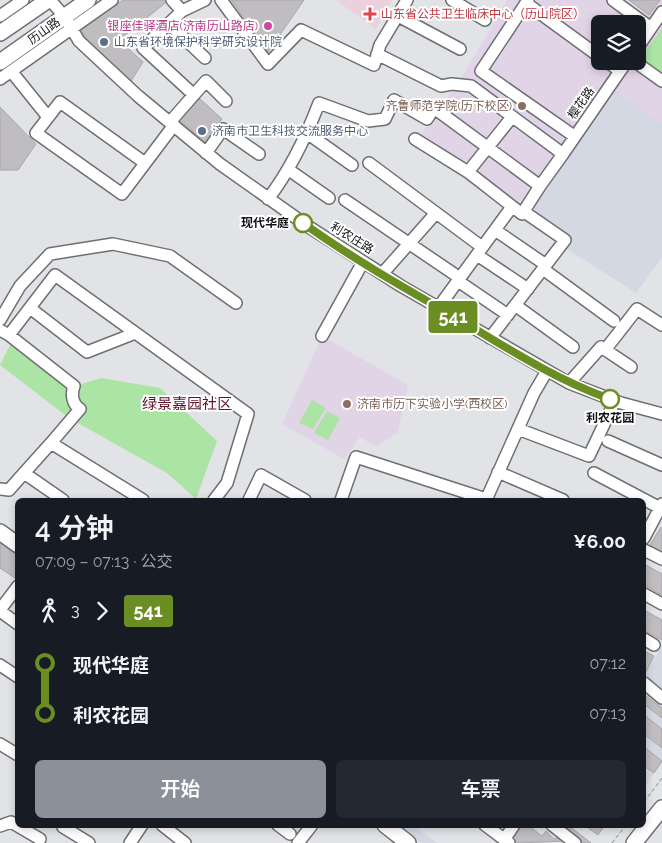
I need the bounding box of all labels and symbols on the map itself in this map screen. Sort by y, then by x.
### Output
marker: 山东省公共卫生临床中心（历山院区） [363,7,377,21]
place label: 山东省公共卫生临床中心（历山院区） [381,7,585,21]
street label: 历山路 [25,15,63,47]
place label: 银座佳驿酒店(济南历山路店) [108,19,258,33]
marker: 银座佳驿酒店(济南历山路店) [262,20,274,32]
place label: 山东省环境保护科学研究设计院 [114,35,282,49]
marker: 山东省环境保护科学研究设计院 [98,36,110,48]
street label: 樱花路 [565,84,597,122]
place label: 齐鲁师范学院(历下校区) [386,99,512,113]
marker: 齐鲁师范学院(历下校区) [516,100,528,112]
place label: 济南市卫生科技交流服务中心 [212,124,368,138]
marker: 济南市卫生科技交流服务中心 [196,125,208,137]
marker: 现代华庭 [293,213,313,233]
place label: 现代华庭 [241,216,289,230]
street label: 利农庄路 [328,219,376,257]
line badge: 541 [424,301,482,333]
marker: 利农花园 [600,389,620,409]
district label: 绿景嘉园社区 [142,395,232,413]
place label: 济南市历下实验小学(西校区) [357,397,507,411]
marker: 济南市历下实验小学(西校区) [341,398,353,410]
place label: 利农花园 [586,411,634,425]

